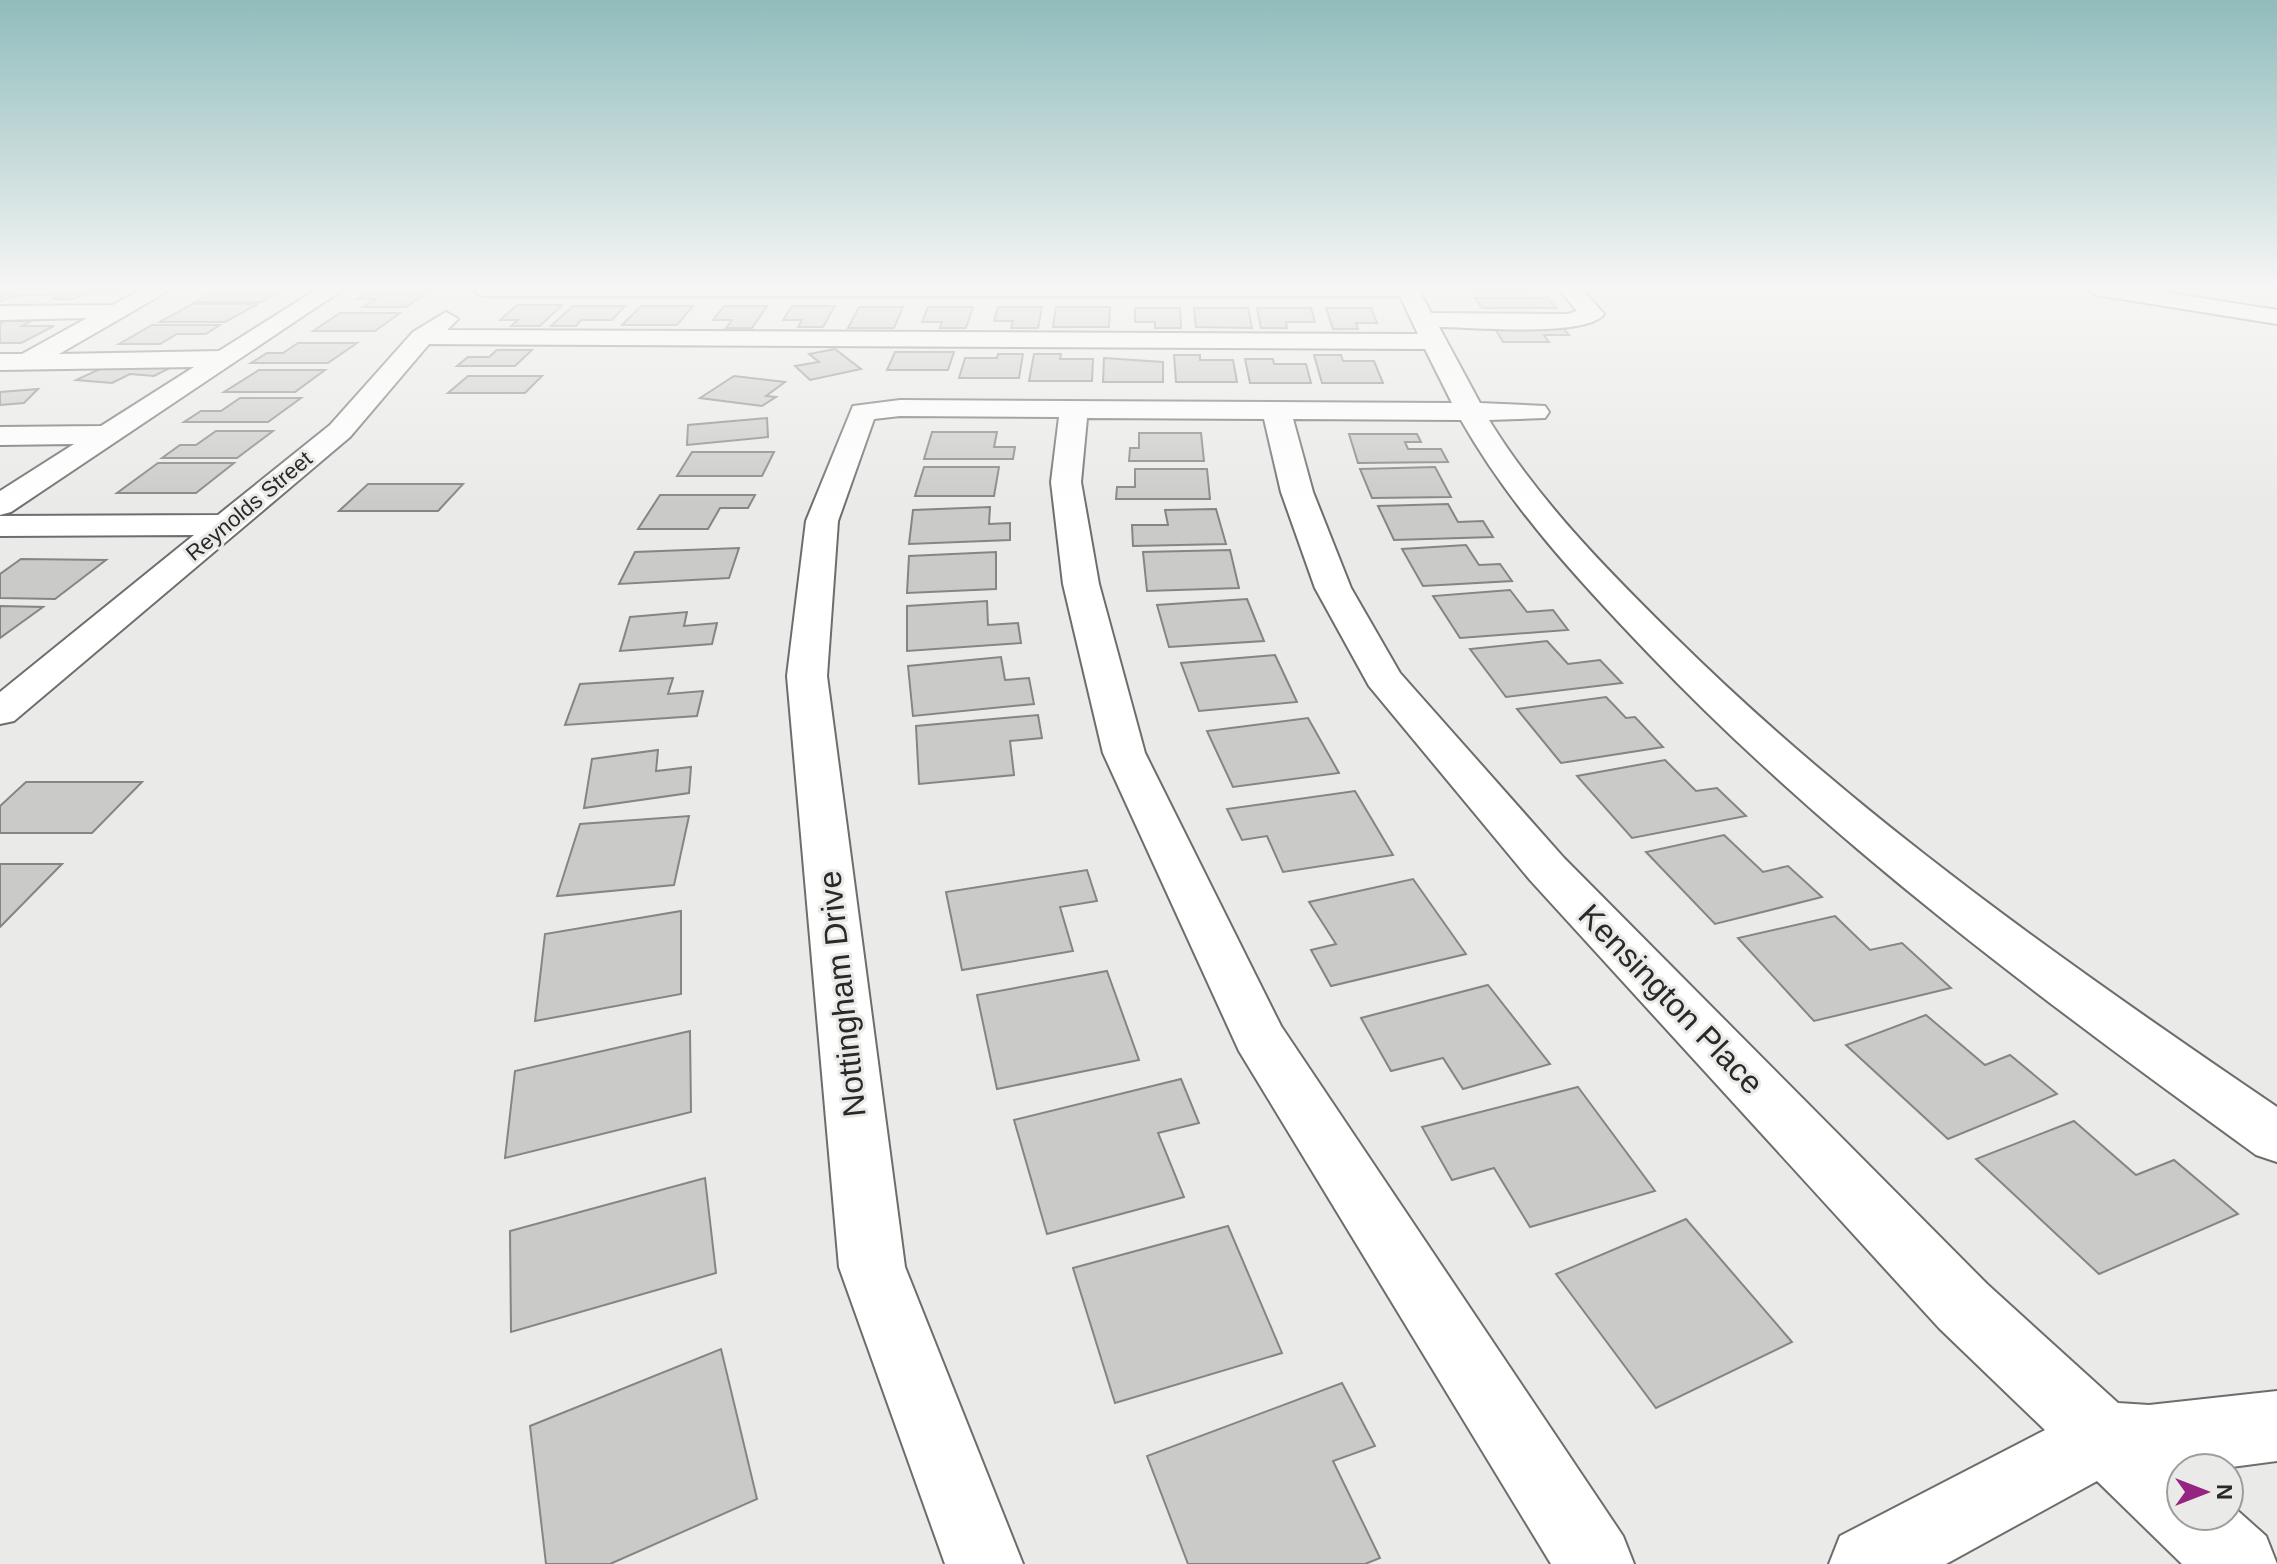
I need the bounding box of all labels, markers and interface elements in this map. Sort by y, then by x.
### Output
street label: Reynolds Street [181,446,317,566]
street label: Nottingham Drive [811,869,873,1119]
street label: Kensington Place [1572,897,1770,1101]
north arrow [2165,1452,2245,1532]
text: N [2212,1484,2237,1500]

